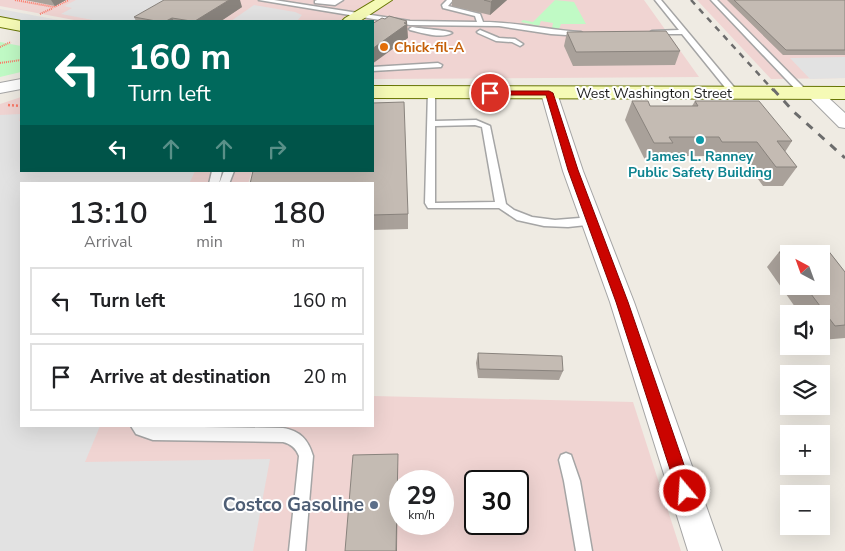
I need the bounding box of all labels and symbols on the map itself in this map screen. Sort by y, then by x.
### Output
place label: Chick-fil-A [394,38,465,57]
marker: Chick-fil-A [378,41,390,53]
pin [469,72,511,114]
street label: West Washington Street [576,84,732,103]
marker: James L. Ranney Public Safety Building [694,134,706,146]
place label: James L. Ranney Public Safety Building [628,147,772,182]
north arrow [780,245,830,295]
position arrow [658,464,710,516]
speed limit sign: 30 [464,470,529,535]
place label: Costco Gasoline [223,492,364,518]
marker: Costco Gasoline [368,499,380,511]

